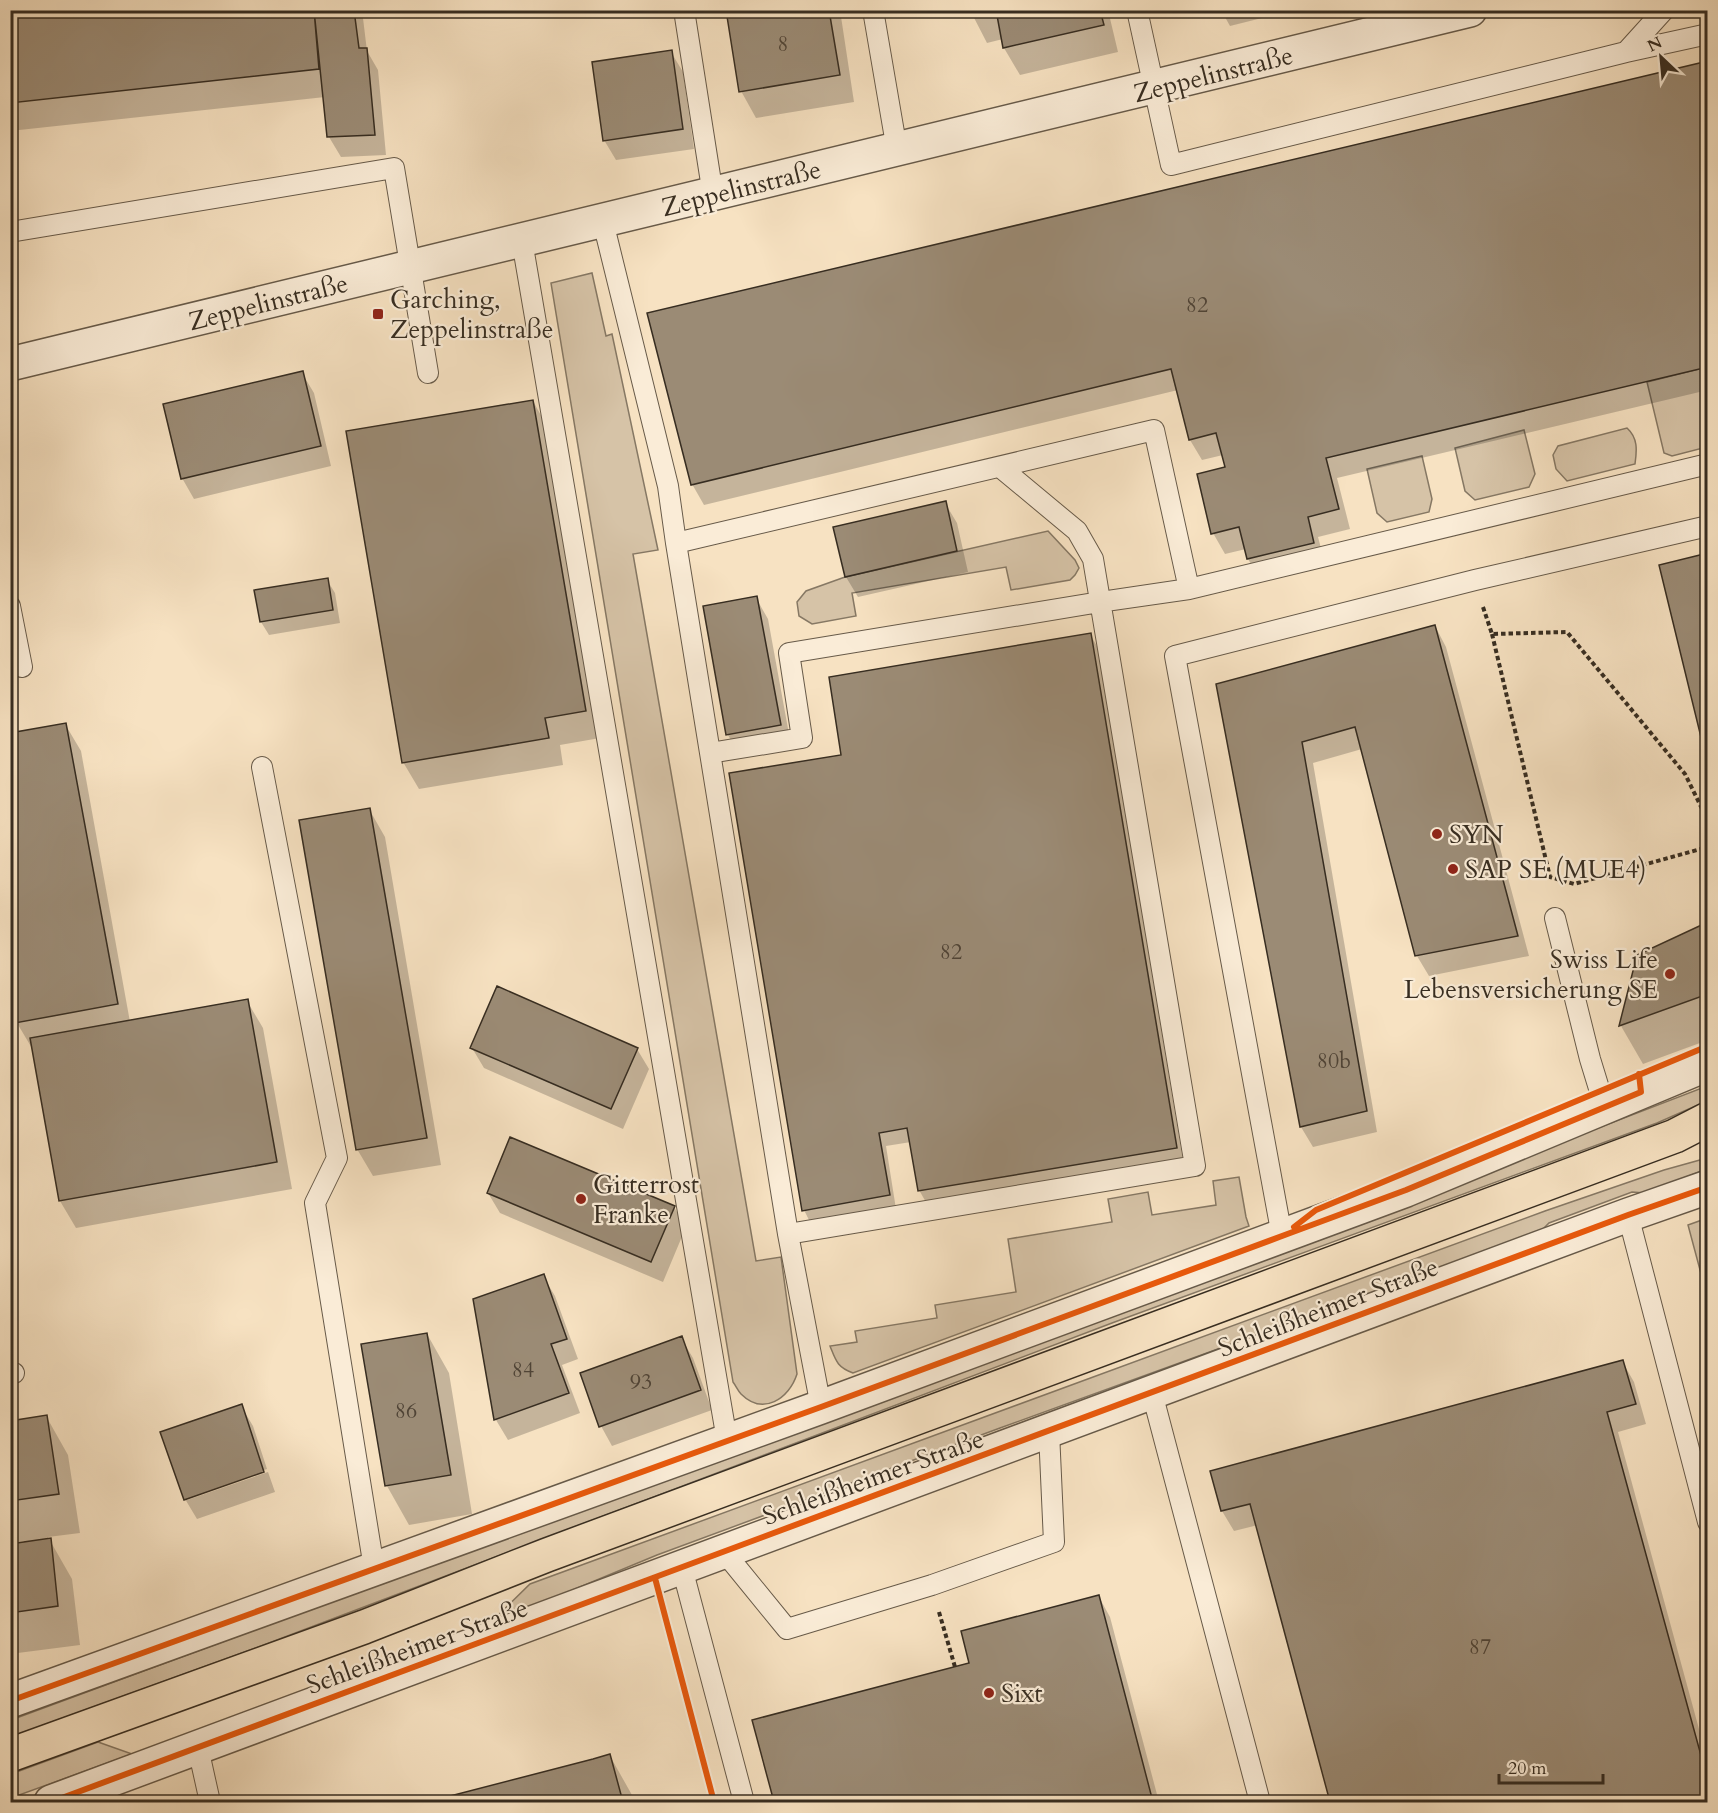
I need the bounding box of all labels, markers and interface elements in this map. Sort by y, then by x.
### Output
north arrow [1631,27,1691,87]
house number: 8 [777,29,789,59]
text: N [1644,31,1666,57]
street label: Zeppelinstraße [1130,38,1297,111]
street label: Zeppelinstraße [658,152,825,225]
street label: Zeppelinstraße [185,266,352,339]
place label: Garching, Zeppelinstraße [390,282,553,347]
house number: 82 [1186,290,1208,320]
marker: Garching, Zeppelinstraße [371,307,385,321]
place label: SYN [1449,817,1504,852]
marker: SYN [1430,827,1444,841]
place label: SAP SE (MUE4) [1465,852,1647,887]
marker: SAP SE (MUE4) [1446,862,1460,876]
house number: 82 [940,937,962,967]
place label: Swiss Life Lebensversicherung SE [1404,942,1658,1007]
marker: Swiss Life Lebensversicherung SE [1663,967,1677,981]
house number: 80b [1317,1046,1351,1076]
place label: Gitterrost Franke [593,1167,699,1232]
marker: Gitterrost Franke [574,1192,588,1206]
street label: Schleißheimer Straße [1213,1249,1443,1366]
house number: 84 [512,1355,534,1385]
house number: 93 [630,1367,652,1397]
house number: 86 [395,1396,417,1426]
street label: Schleißheimer Straße [758,1421,989,1534]
street label: Schleißheimer Straße [302,1590,533,1703]
house number: 87 [1469,1632,1491,1662]
place label: Sixt [1001,1676,1042,1711]
marker: Sixt [982,1686,996,1700]
scale bar [1499,1747,1602,1785]
text: 20 m [1508,1756,1547,1781]

